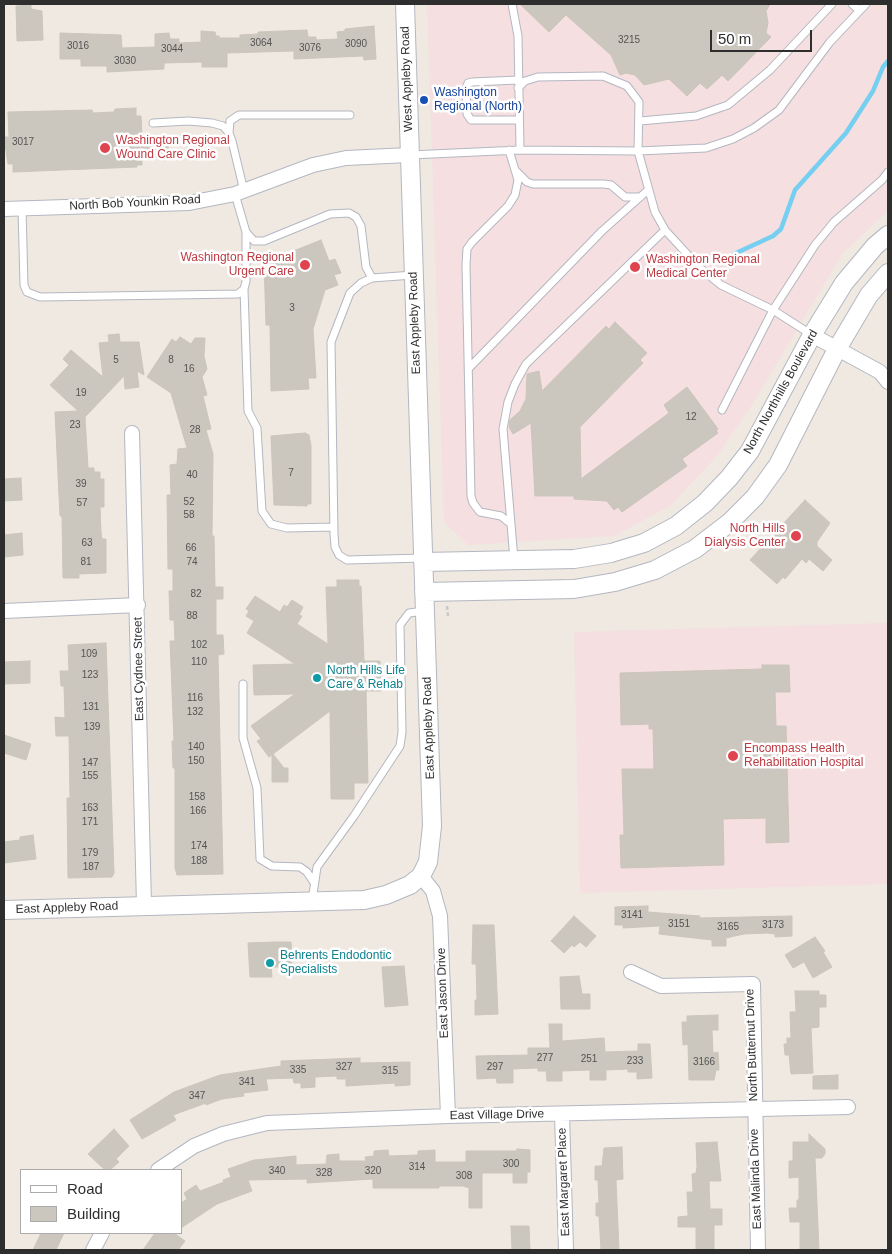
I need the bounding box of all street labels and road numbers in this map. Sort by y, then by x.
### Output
street label: West Appleby Road [398,26,416,132]
street label: North Bob Younkin Road [69,192,201,214]
street label: East Appleby Road [406,271,424,375]
street label: North Northhills Boulevard [741,327,821,457]
street label: East Cydnee Street [131,617,147,721]
street label: East Appleby Road [420,676,438,780]
street label: East Appleby Road [15,899,119,917]
street label: East Jason Drive [434,947,452,1039]
street label: North Butternut Drive [743,988,761,1102]
street label: East Village Drive [450,1107,544,1123]
street label: East Margaret Place [555,1127,573,1237]
street label: East Malinda Drive [747,1128,765,1230]

